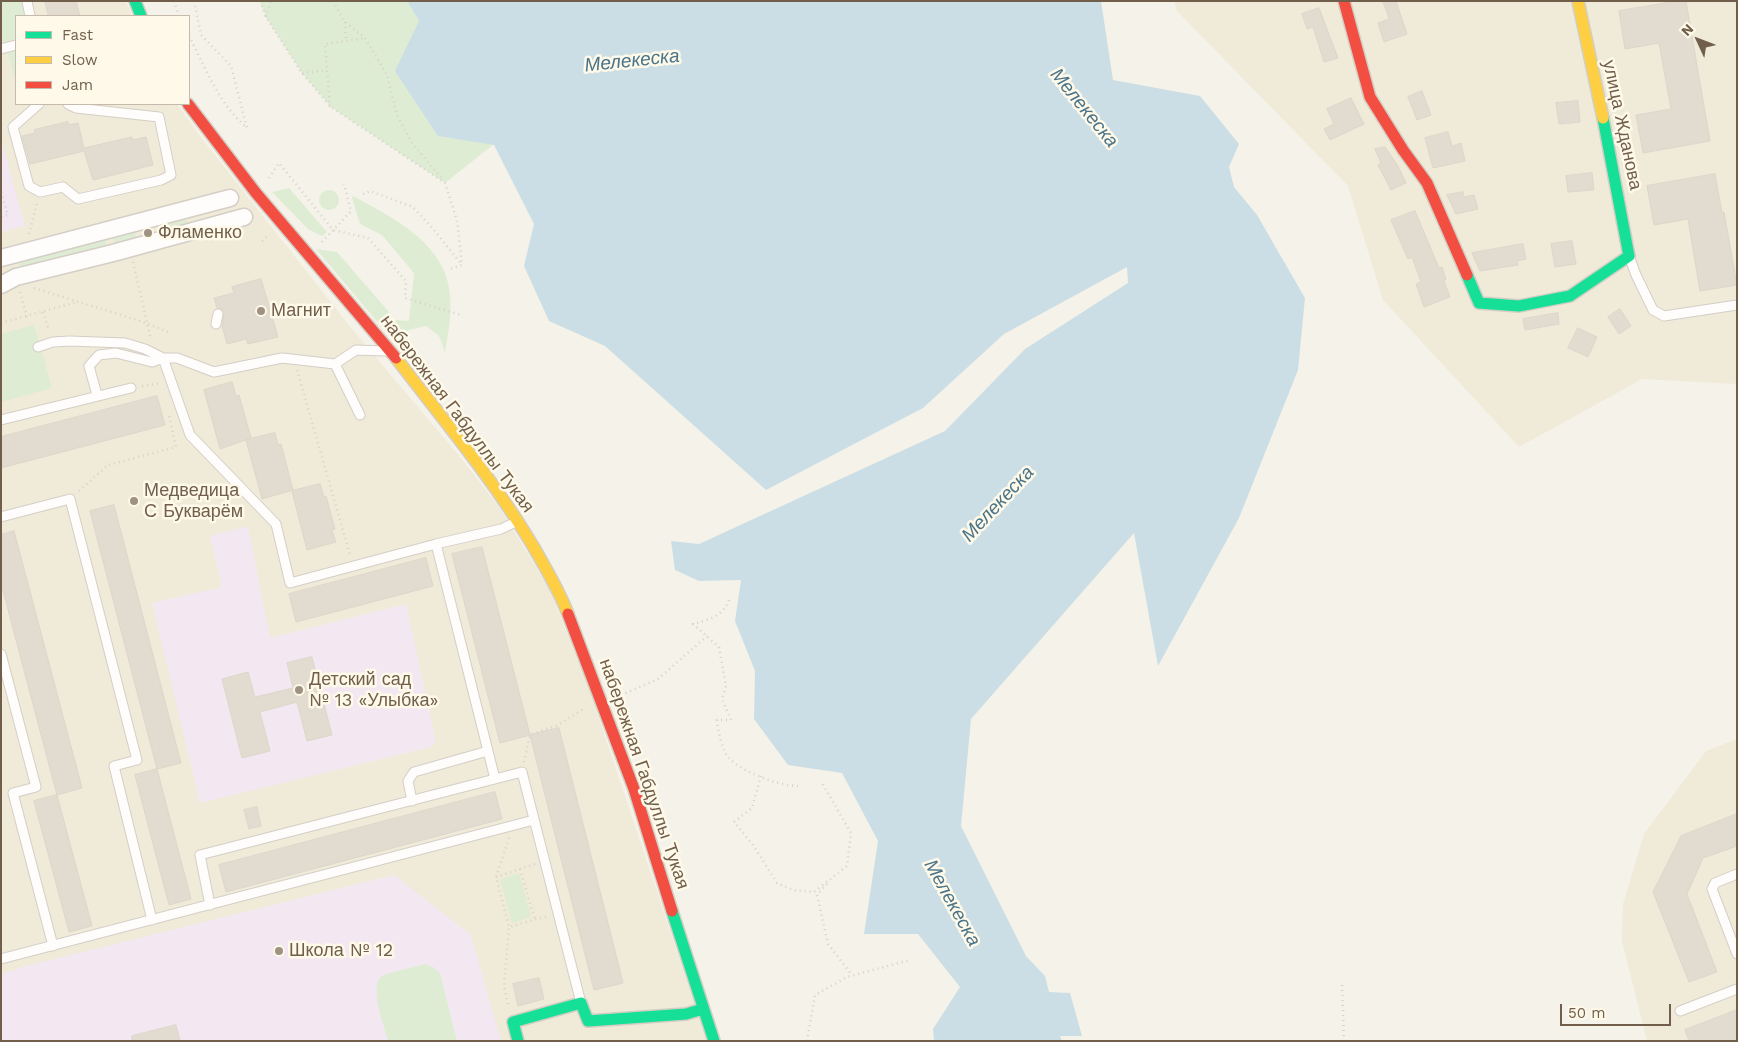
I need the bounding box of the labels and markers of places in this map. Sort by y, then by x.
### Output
place label: Фламенко [158,222,242,244]
marker: Фламенко [142,227,154,239]
place label: Магнит [271,300,331,322]
marker: Магнит [255,305,267,317]
place label: Медведица С Букварём [144,480,243,522]
marker: Медведица С Букварём [128,495,140,507]
place label: Детский сад № 13 «Улыбка» [309,669,438,712]
marker: Детский сад № 13 «Улыбка» [293,684,305,696]
place label: Школа № 12 [289,940,393,962]
marker: Школа № 12 [273,945,285,957]

